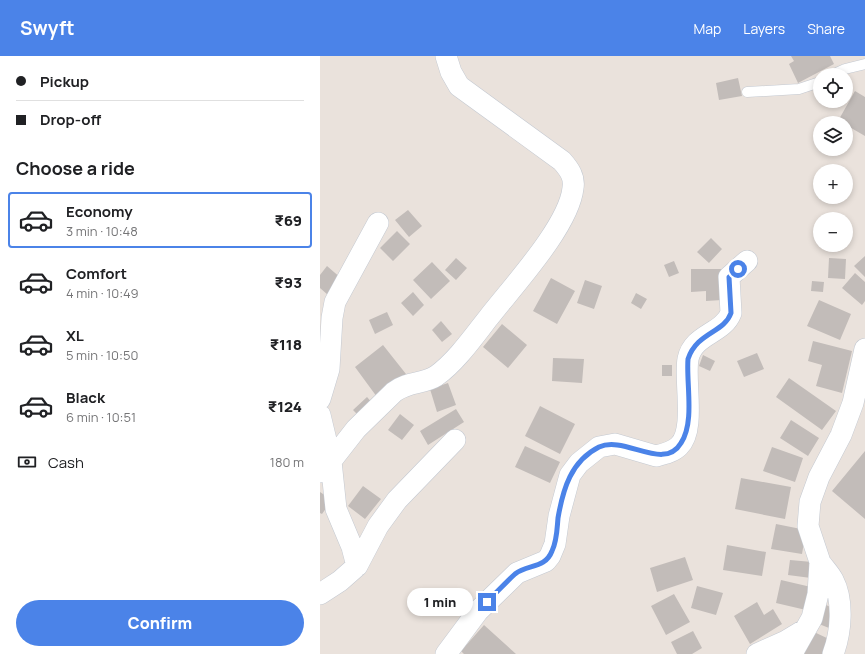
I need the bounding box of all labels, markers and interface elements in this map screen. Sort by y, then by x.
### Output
text: Swyft [20,15,74,41]
text: Map [693,19,721,38]
text: Layers [743,19,785,38]
text: Share [807,19,845,38]
map controls [813,68,853,252]
button: locate [813,68,853,108]
text: Pickup [40,71,89,92]
text: Drop-off [40,109,101,130]
button: layers [813,116,853,156]
text: Choose a ride [16,156,135,180]
button: + [813,164,853,204]
text: Economy [66,201,133,222]
icon: car [18,202,54,238]
text: ₹69 [274,210,302,231]
button: − [813,212,853,252]
text: 3 min · 10:48 [66,222,138,240]
route start [729,260,747,278]
text: Comfort [66,263,127,284]
icon: car [18,264,54,300]
text: ₹93 [274,272,302,293]
text: 4 min · 10:49 [66,284,139,302]
text: XL [66,325,84,346]
icon: car [18,326,54,362]
text: ₹118 [270,334,302,355]
text: 5 min · 10:50 [66,346,138,364]
text: Black [66,387,105,408]
icon: car [18,388,54,424]
text: ₹124 [268,396,302,417]
text: 6 min · 10:51 [66,408,136,426]
icon: cash [16,451,38,473]
text: Cash [48,452,84,473]
text: 180 m [270,453,304,471]
callout: 1 min [407,588,473,616]
text: 1 min [424,593,456,611]
route end [478,593,496,611]
button: Confirm [16,600,304,646]

